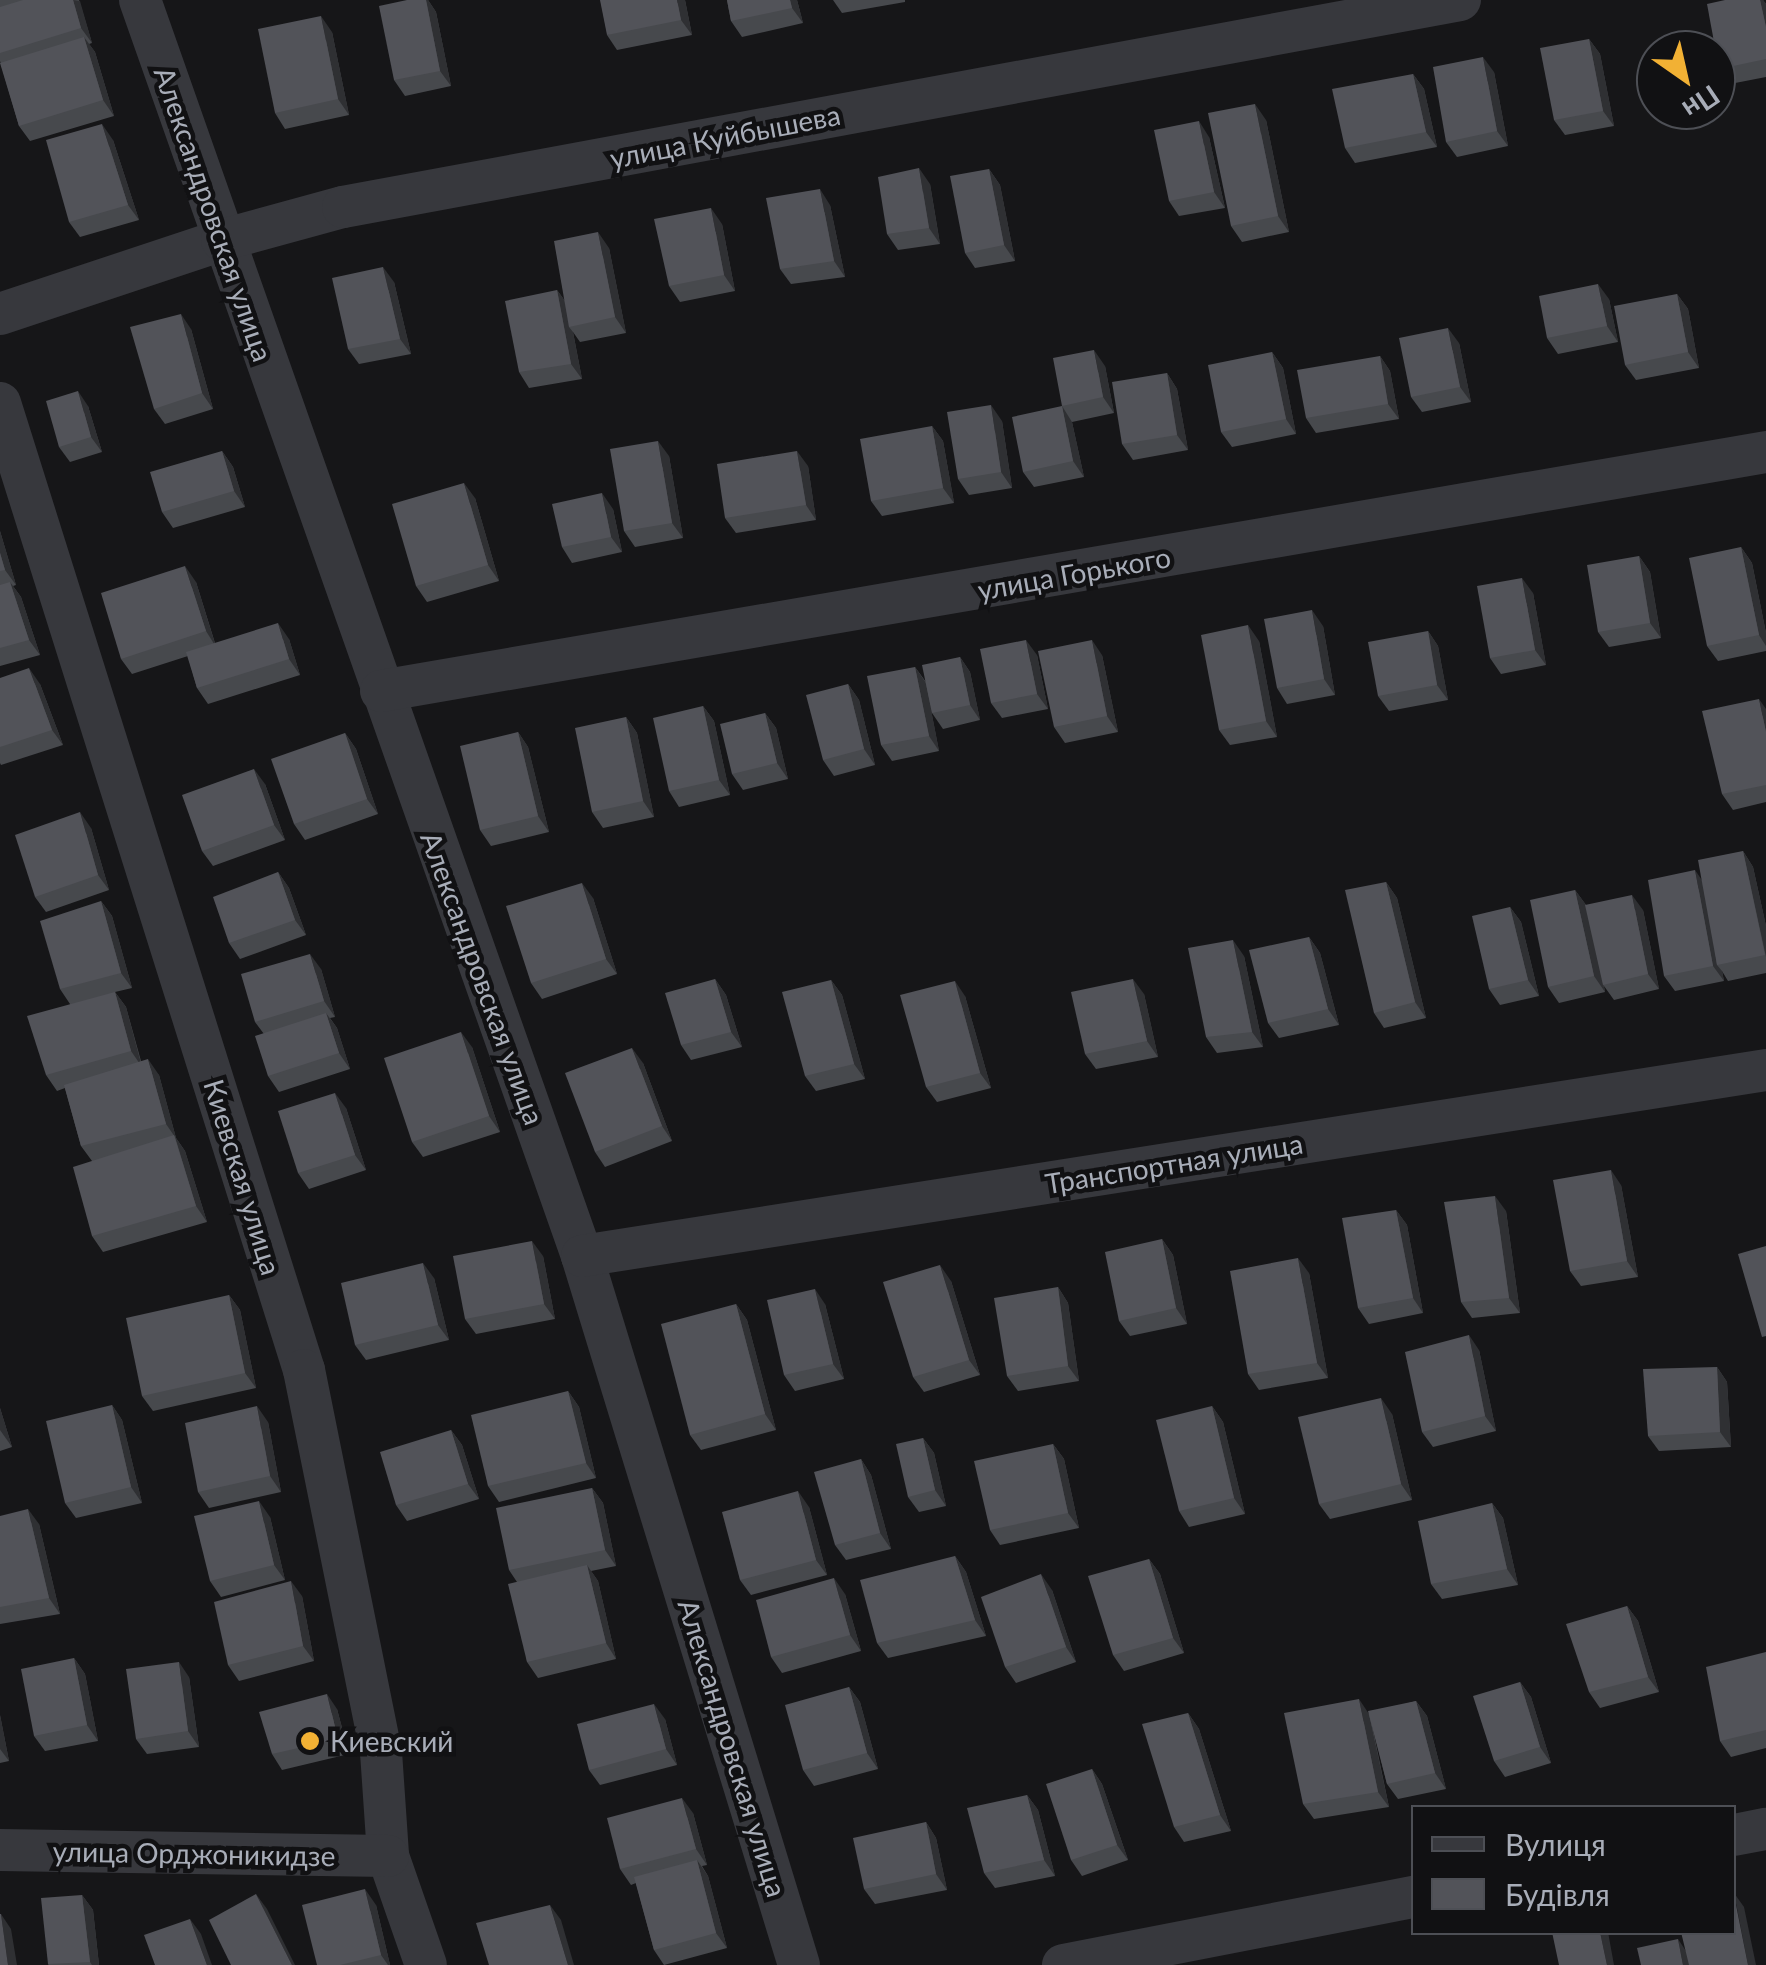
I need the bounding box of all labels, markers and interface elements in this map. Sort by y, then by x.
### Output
north arrow [1636,30,1736,130]
street label: Александровская улица [148,62,280,366]
text: Пн [1677,79,1726,128]
street label: улица Куйбышева [607,97,843,175]
street label: улица Горького [975,539,1173,607]
street label: Александровская улица [414,827,552,1129]
street label: Киевская улица [197,1075,289,1279]
street label: Транспортная улица [1043,1126,1305,1200]
street label: Александровская улица [672,1595,794,1901]
place label: Киевский [330,1724,453,1758]
marker: Киевский [299,1730,321,1752]
legend [1411,1805,1736,1935]
text: Вулиця [1505,1826,1606,1862]
street label: улица Орджоникидзе [52,1834,336,1872]
text: Будівля [1505,1876,1610,1912]

